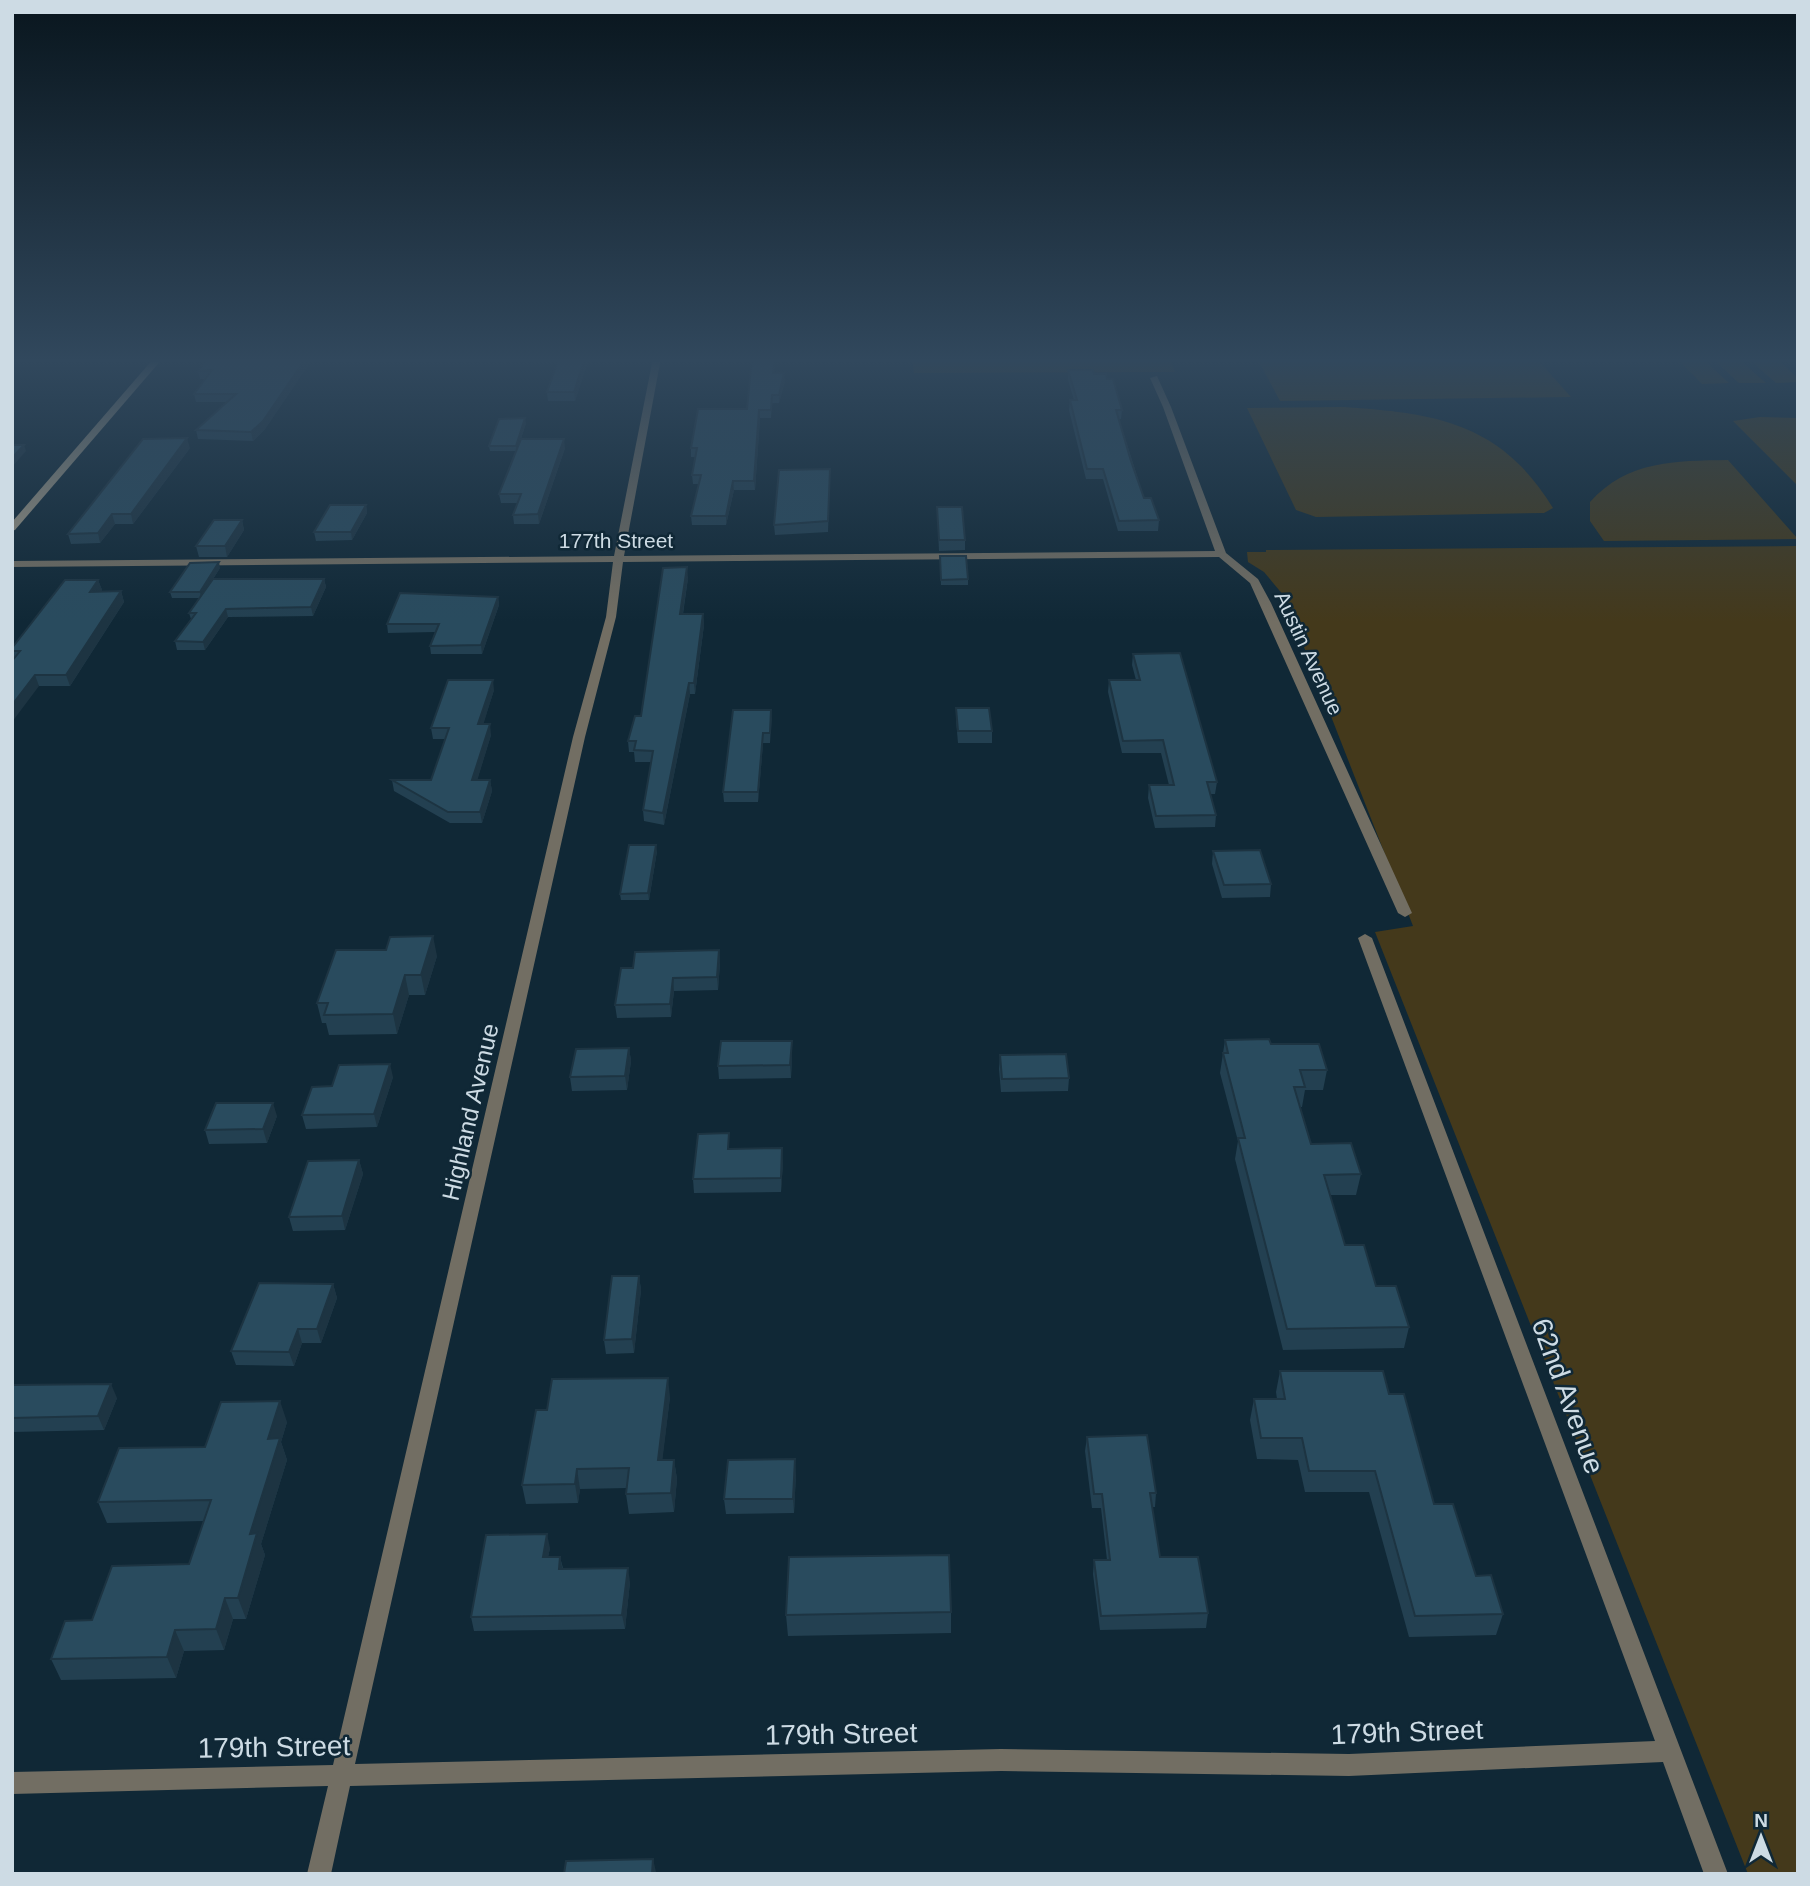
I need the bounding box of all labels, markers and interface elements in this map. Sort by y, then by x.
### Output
street label: 177th Street [559,529,673,552]
street label: Austin Avenue [1270,587,1348,719]
street label: Highland Avenue [436,1021,504,1203]
street label: 62nd Avenue [1526,1314,1610,1478]
street label: 179th Street [1330,1714,1484,1750]
street label: 179th Street [764,1717,918,1751]
street label: 179th Street [197,1730,351,1764]
north arrow [1726,1802,1796,1872]
text: N [1754,1810,1768,1831]

